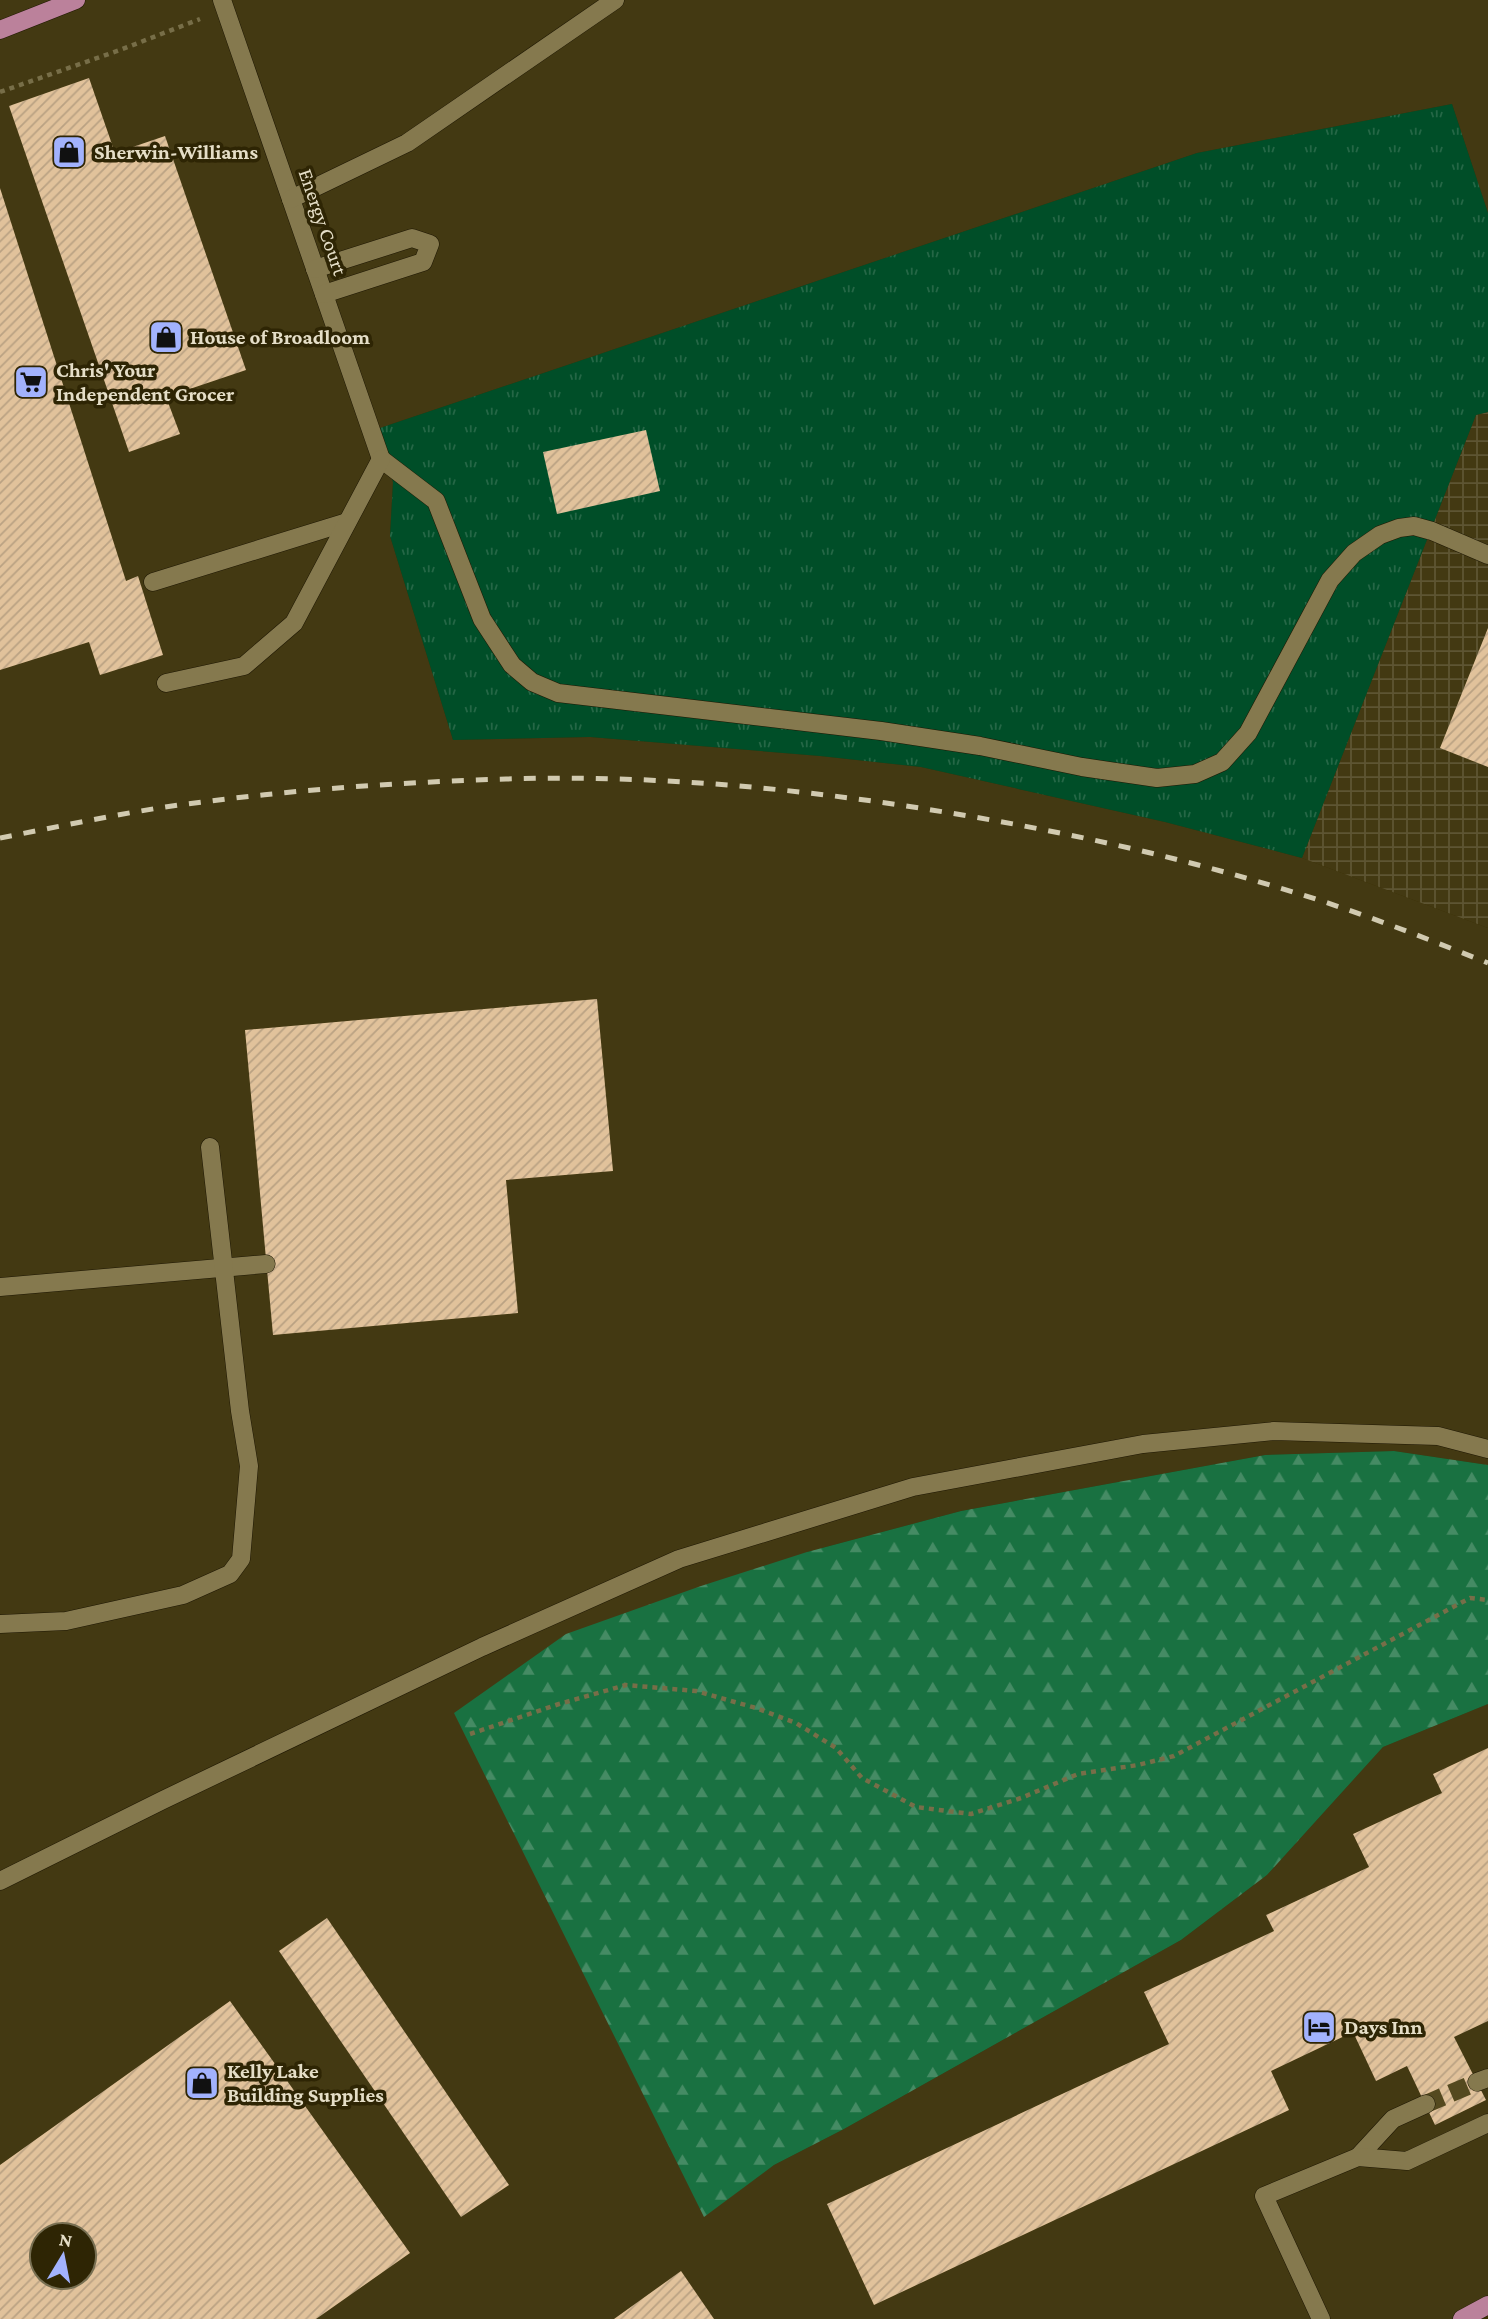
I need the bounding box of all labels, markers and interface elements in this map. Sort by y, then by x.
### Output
shop icon: Sherwin-Williams [50,133,88,171]
place label: Sherwin-Williams [94,140,258,164]
street label: Energy Court [294,166,353,279]
shop icon: House of Broadloom [147,318,185,356]
place label: House of Broadloom [190,325,370,349]
place label: Chris' Your Independent Grocer [56,358,235,406]
supermarket icon: Chris' Your Independent Grocer [12,363,50,401]
hotel icon: Days Inn [1300,2008,1338,2046]
place label: Days Inn [1344,2015,1422,2039]
place label: Kelly Lake Building Supplies [227,2059,384,2107]
shop icon: Kelly Lake Building Supplies [183,2064,221,2102]
north arrow [28,2221,98,2291]
text: N [58,2228,74,2251]

